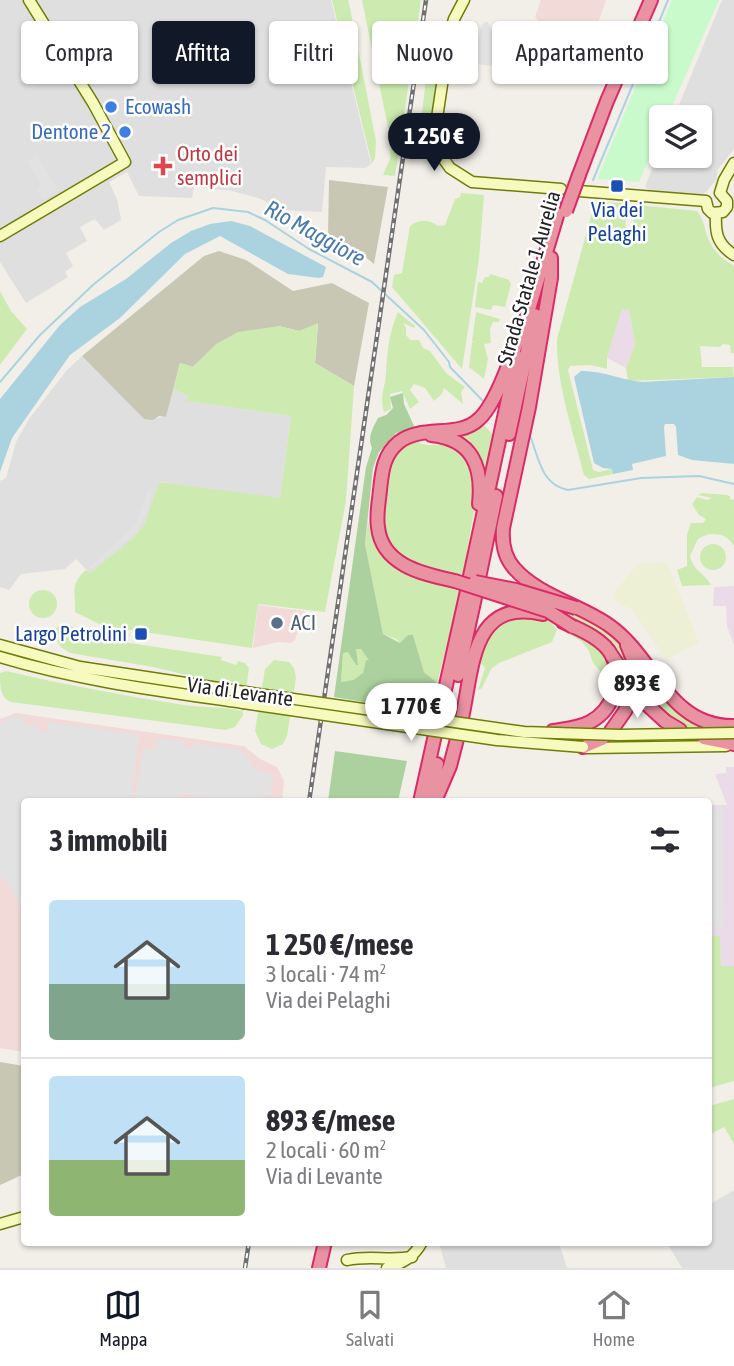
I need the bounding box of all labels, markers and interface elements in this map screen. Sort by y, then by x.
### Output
chip: Compra [21,21,138,84]
chip: Affitta [152,21,255,84]
chip: Filtri [269,21,358,84]
chip: Nuovo [372,21,478,84]
chip: Appartamento [492,21,668,84]
place label: Ecowash [125,94,191,118]
marker: Ecowash [103,99,119,115]
map controls [649,105,712,168]
button: layers [649,105,712,168]
pin: 1 250 € [369,114,499,173]
place label: Dentone 2 [31,119,111,143]
text: 1 250 € [404,123,464,149]
marker: Dentone 2 [117,124,133,140]
place label: Orto dei semplici [177,141,242,189]
marker: Orto dei semplici [155,158,171,174]
marker: Via dei Pelaghi [609,178,625,194]
street label: Strada Statale 1 Aurelia [492,188,564,368]
water label: Rio Maggiore [260,195,370,271]
place label: Via dei Pelaghi [588,197,647,245]
place label: ACI [291,610,316,634]
marker: ACI [269,615,285,631]
place label: Largo Petrolini [15,621,127,645]
marker: Largo Petrolini [133,626,149,642]
pin: 893 € [588,660,686,720]
text: 893 € [614,670,660,696]
street label: Via di Levante [186,672,295,710]
pin: 1 770 € [346,684,476,743]
text: 1 770 € [381,693,441,719]
icon: filters [646,821,684,859]
text: 3 immobili [49,823,167,857]
text: 1 250 €/mese [266,927,414,961]
icon: home [105,928,189,1012]
text: 3 locali · 74 m² [266,961,386,987]
text: Via dei Pelaghi [266,987,391,1013]
text: 893 €/mese [266,1103,395,1137]
icon: home [105,1104,189,1188]
text: 2 locali · 60 m² [266,1137,386,1163]
text: Via di Levante [266,1163,383,1189]
tab: Mappa [99,1286,148,1350]
tab: Salvati [346,1286,394,1350]
tab: Home [593,1286,635,1350]

